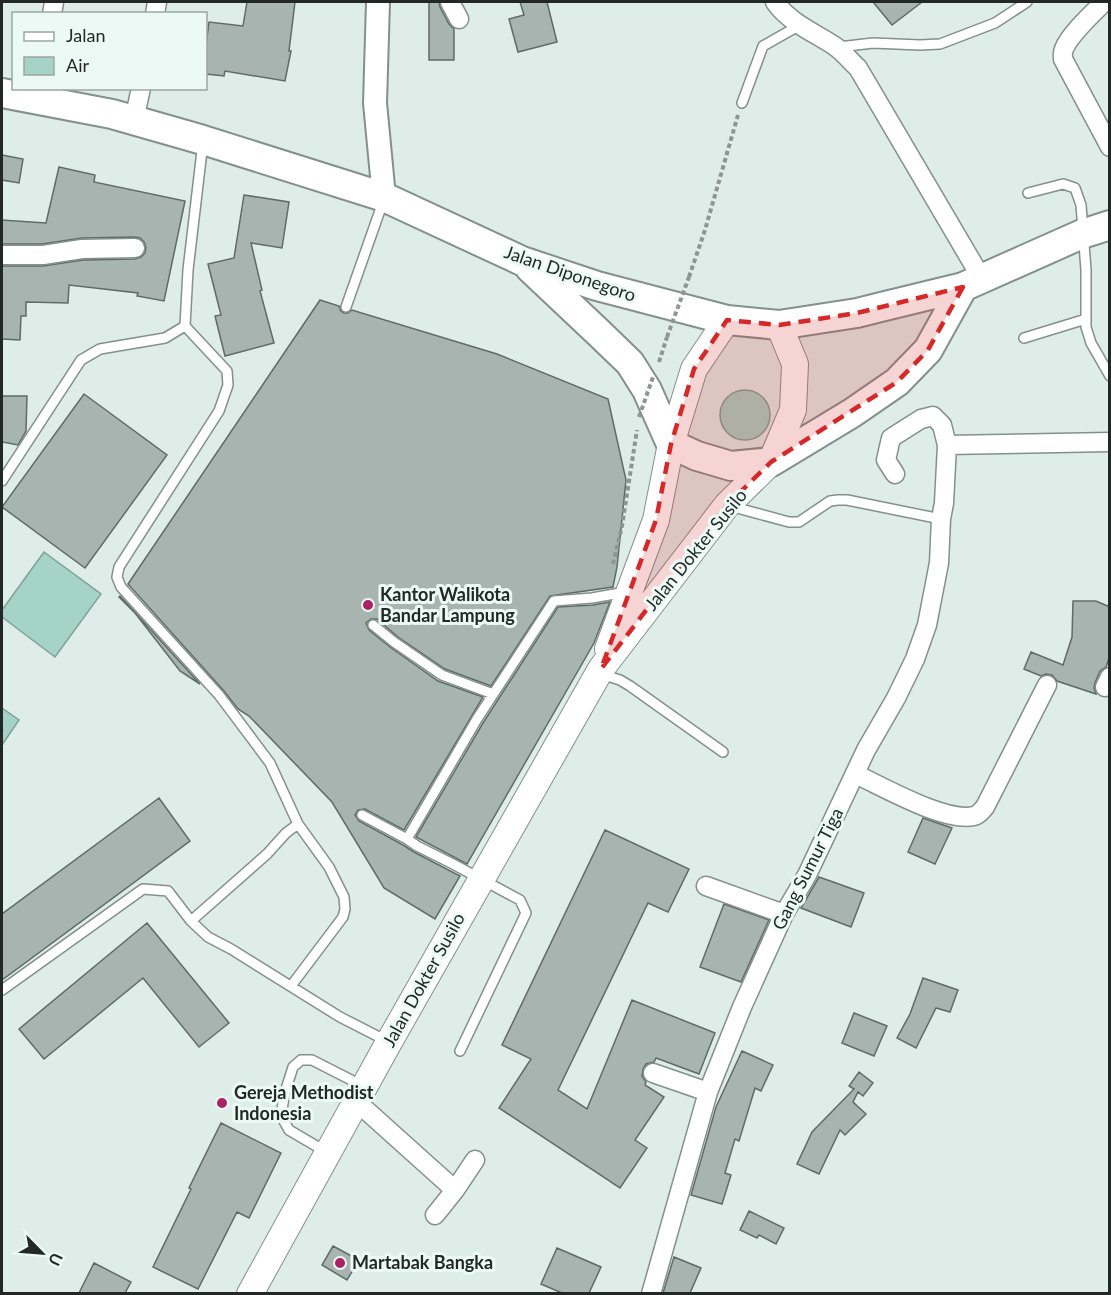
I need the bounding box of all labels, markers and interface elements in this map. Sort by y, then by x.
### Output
legend [12,12,207,90]
text: Jalan [66,24,105,46]
text: Air [66,54,89,76]
street label: Jalan Diponegoro [502,240,639,306]
street label: Jalan Dokter Susilo [640,484,751,615]
place label: Kantor Walikota Bandar Lampung [380,583,515,626]
marker: Kantor Walikota Bandar Lampung [361,598,375,612]
street label: Gang Sumur Tiga [767,804,847,933]
street label: Jalan Dokter Susilo [377,909,469,1050]
place label: Gereja Methodist Indonesia [234,1081,374,1124]
marker: Gereja Methodist Indonesia [215,1096,229,1110]
north arrow [12,1223,72,1283]
text: U [45,1250,67,1269]
place label: Martabak Bangka [352,1251,493,1273]
marker: Martabak Bangka [333,1256,347,1270]

